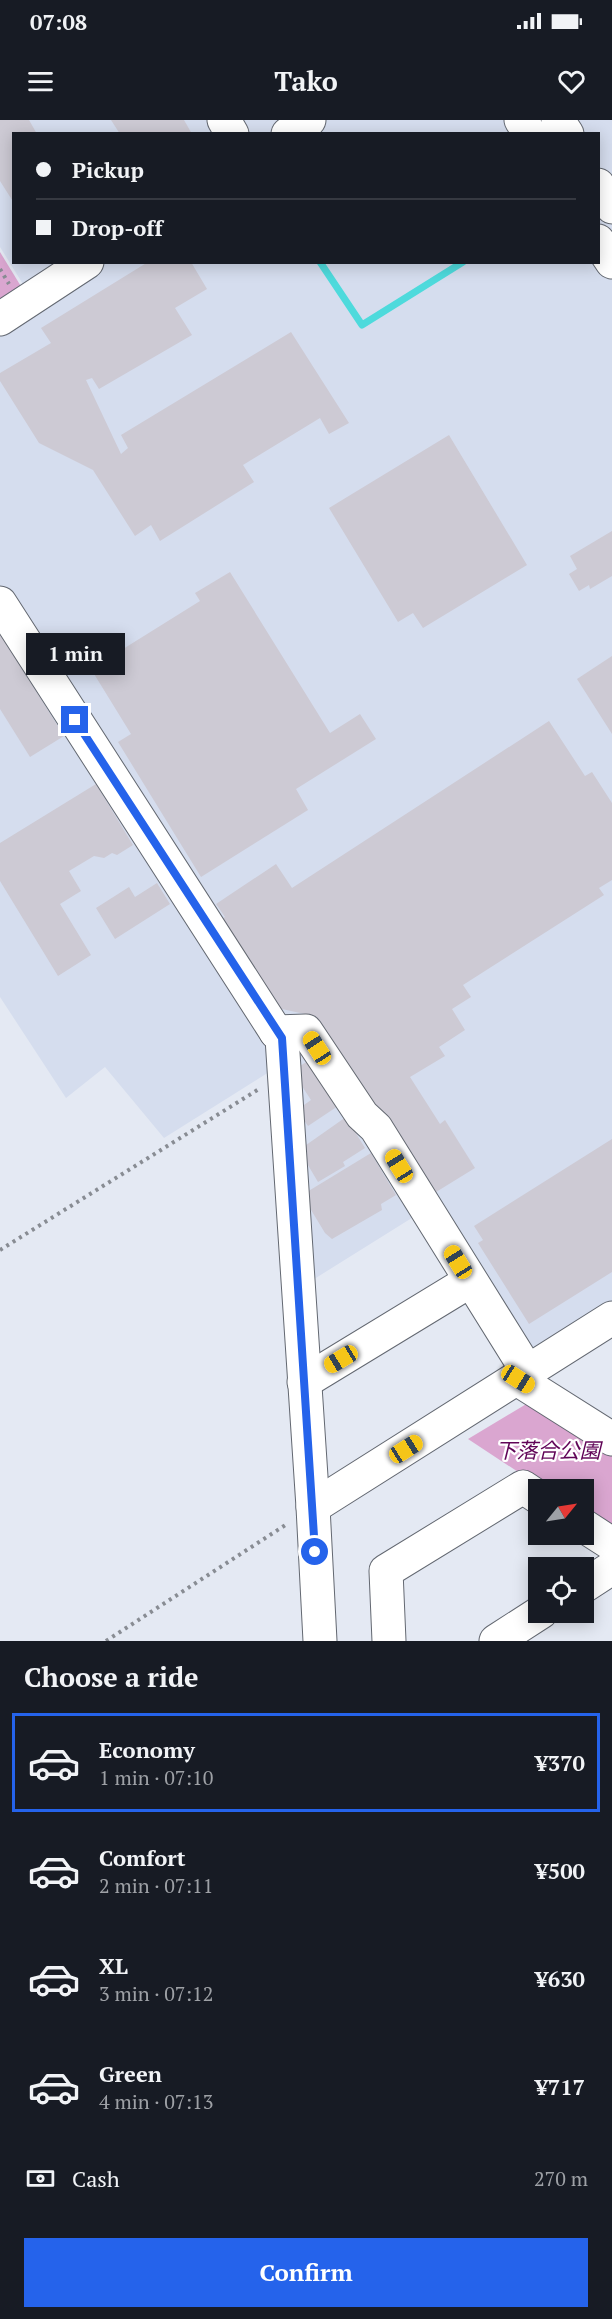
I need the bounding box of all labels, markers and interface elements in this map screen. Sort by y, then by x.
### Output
text: 07:08 [30,7,87,36]
text: Tako [274,63,338,99]
icon: menu [24,65,57,98]
icon: heart [555,65,588,98]
text: Pickup [72,155,144,184]
text: Drop-off [72,213,163,242]
callout: 1 min [26,633,124,675]
text: 1 min [48,640,103,667]
route end [61,706,88,733]
car [300,1028,334,1068]
car [382,1146,416,1186]
car [441,1242,475,1282]
car [321,1342,361,1376]
car [498,1362,538,1396]
car [386,1432,426,1466]
park label: 下落合公園 [496,1436,603,1464]
north arrow [528,1479,594,1545]
map controls [528,1479,594,1623]
route start [301,1538,328,1565]
button: locate [528,1557,594,1623]
text: Choose a ride [24,1659,199,1695]
text: Economy [99,1735,195,1764]
icon: car [27,1736,81,1790]
text: ¥370 [535,1748,585,1777]
text: 1 min · 07:10 [99,1764,213,1791]
text: Comfort [99,1843,185,1872]
icon: car [27,1844,81,1898]
text: ¥500 [535,1856,585,1885]
text: 2 min · 07:11 [99,1872,213,1899]
text: XL [99,1951,128,1980]
icon: car [27,1952,81,2006]
text: ¥630 [535,1964,585,1993]
text: 3 min · 07:12 [99,1980,213,2007]
text: Green [99,2059,162,2088]
icon: car [27,2060,81,2114]
text: ¥717 [535,2072,585,2101]
text: 4 min · 07:13 [99,2088,213,2115]
icon: cash [24,2162,57,2195]
text: Cash [72,2164,120,2193]
text: 270 m [534,2165,588,2192]
button: Confirm [24,2238,588,2307]

